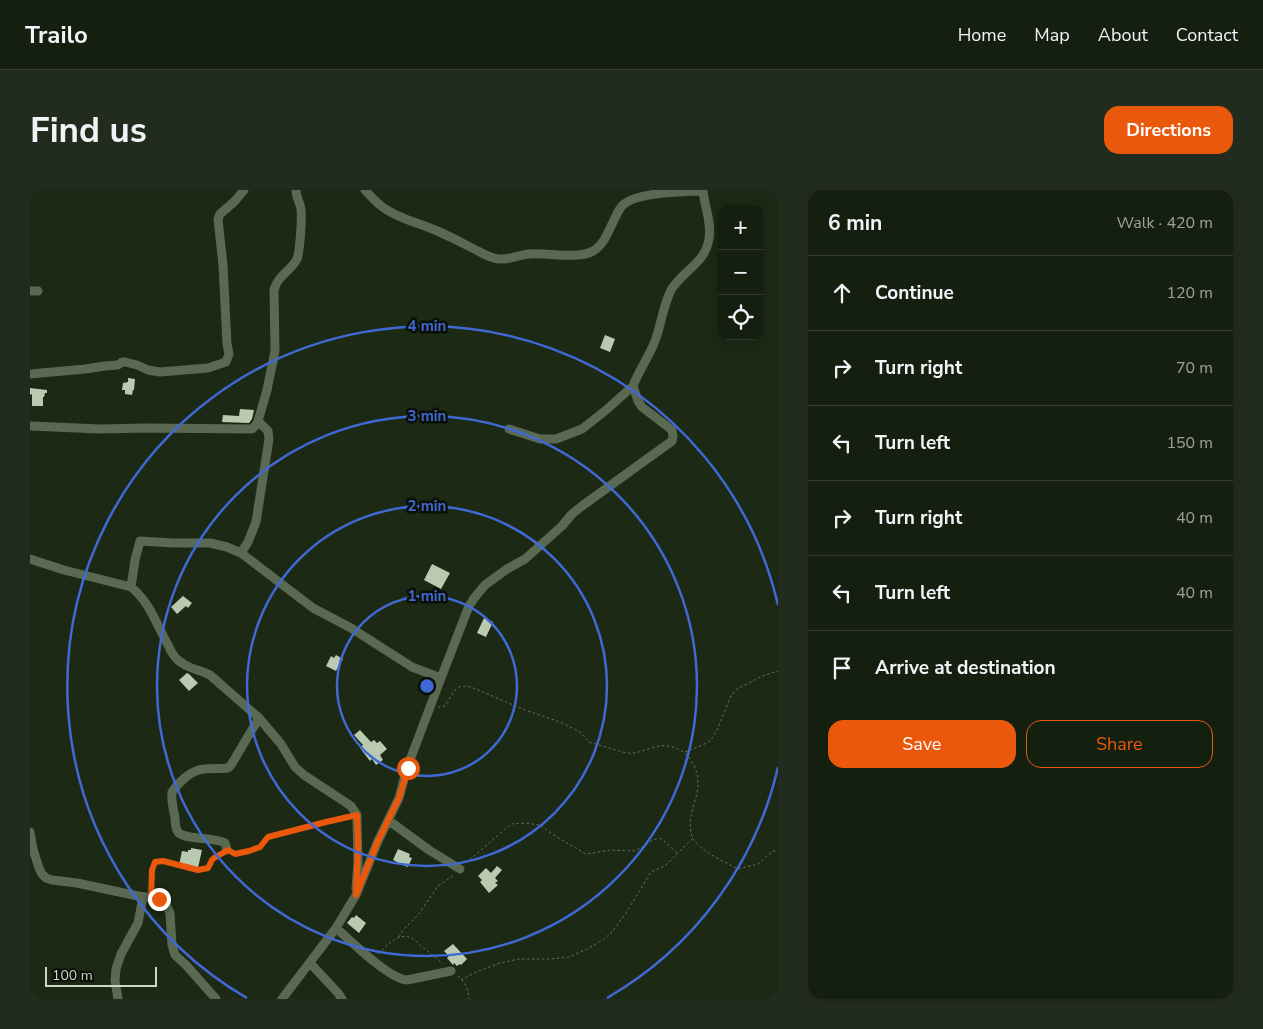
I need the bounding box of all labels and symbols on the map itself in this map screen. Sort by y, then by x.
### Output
text: 4 min [408,316,446,336]
text: 3 min [408,406,446,426]
text: 2 min [408,496,446,516]
text: 1 min [408,586,446,606]
centre of rings [418,677,436,695]
route start [397,757,420,780]
route end [148,888,171,911]
scale bar [45,964,158,987]

